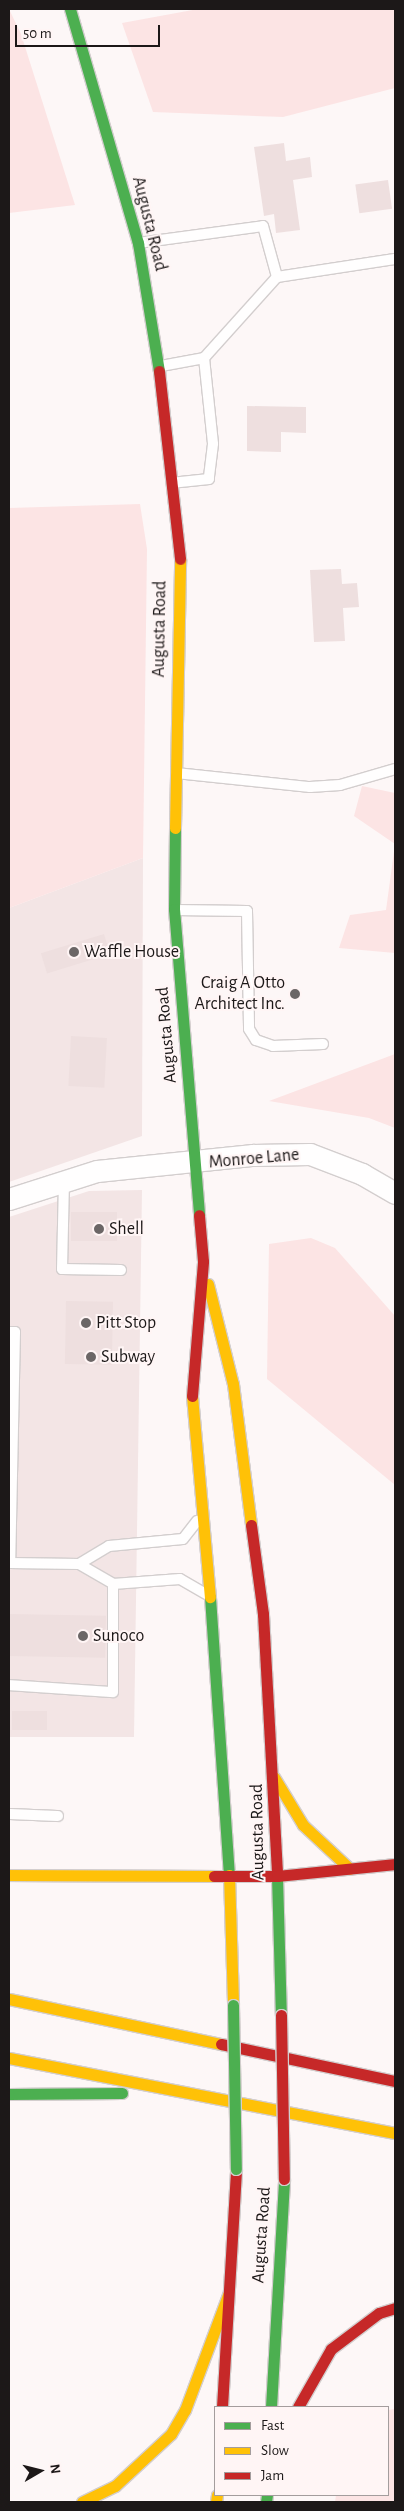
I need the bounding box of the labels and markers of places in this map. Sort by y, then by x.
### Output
place label: Waffle House [84,941,179,963]
marker: Waffle House [68,946,80,958]
place label: Craig A Otto Architect Inc. [194,973,285,1016]
marker: Craig A Otto Architect Inc. [289,988,301,1000]
place label: Shell [109,1218,144,1240]
marker: Shell [93,1223,105,1235]
place label: Pitt Stop [96,1312,156,1334]
marker: Pitt Stop [80,1317,92,1329]
place label: Subway [101,1346,155,1368]
marker: Subway [85,1351,97,1363]
place label: Sunoco [93,1625,144,1647]
marker: Sunoco [77,1630,89,1642]

